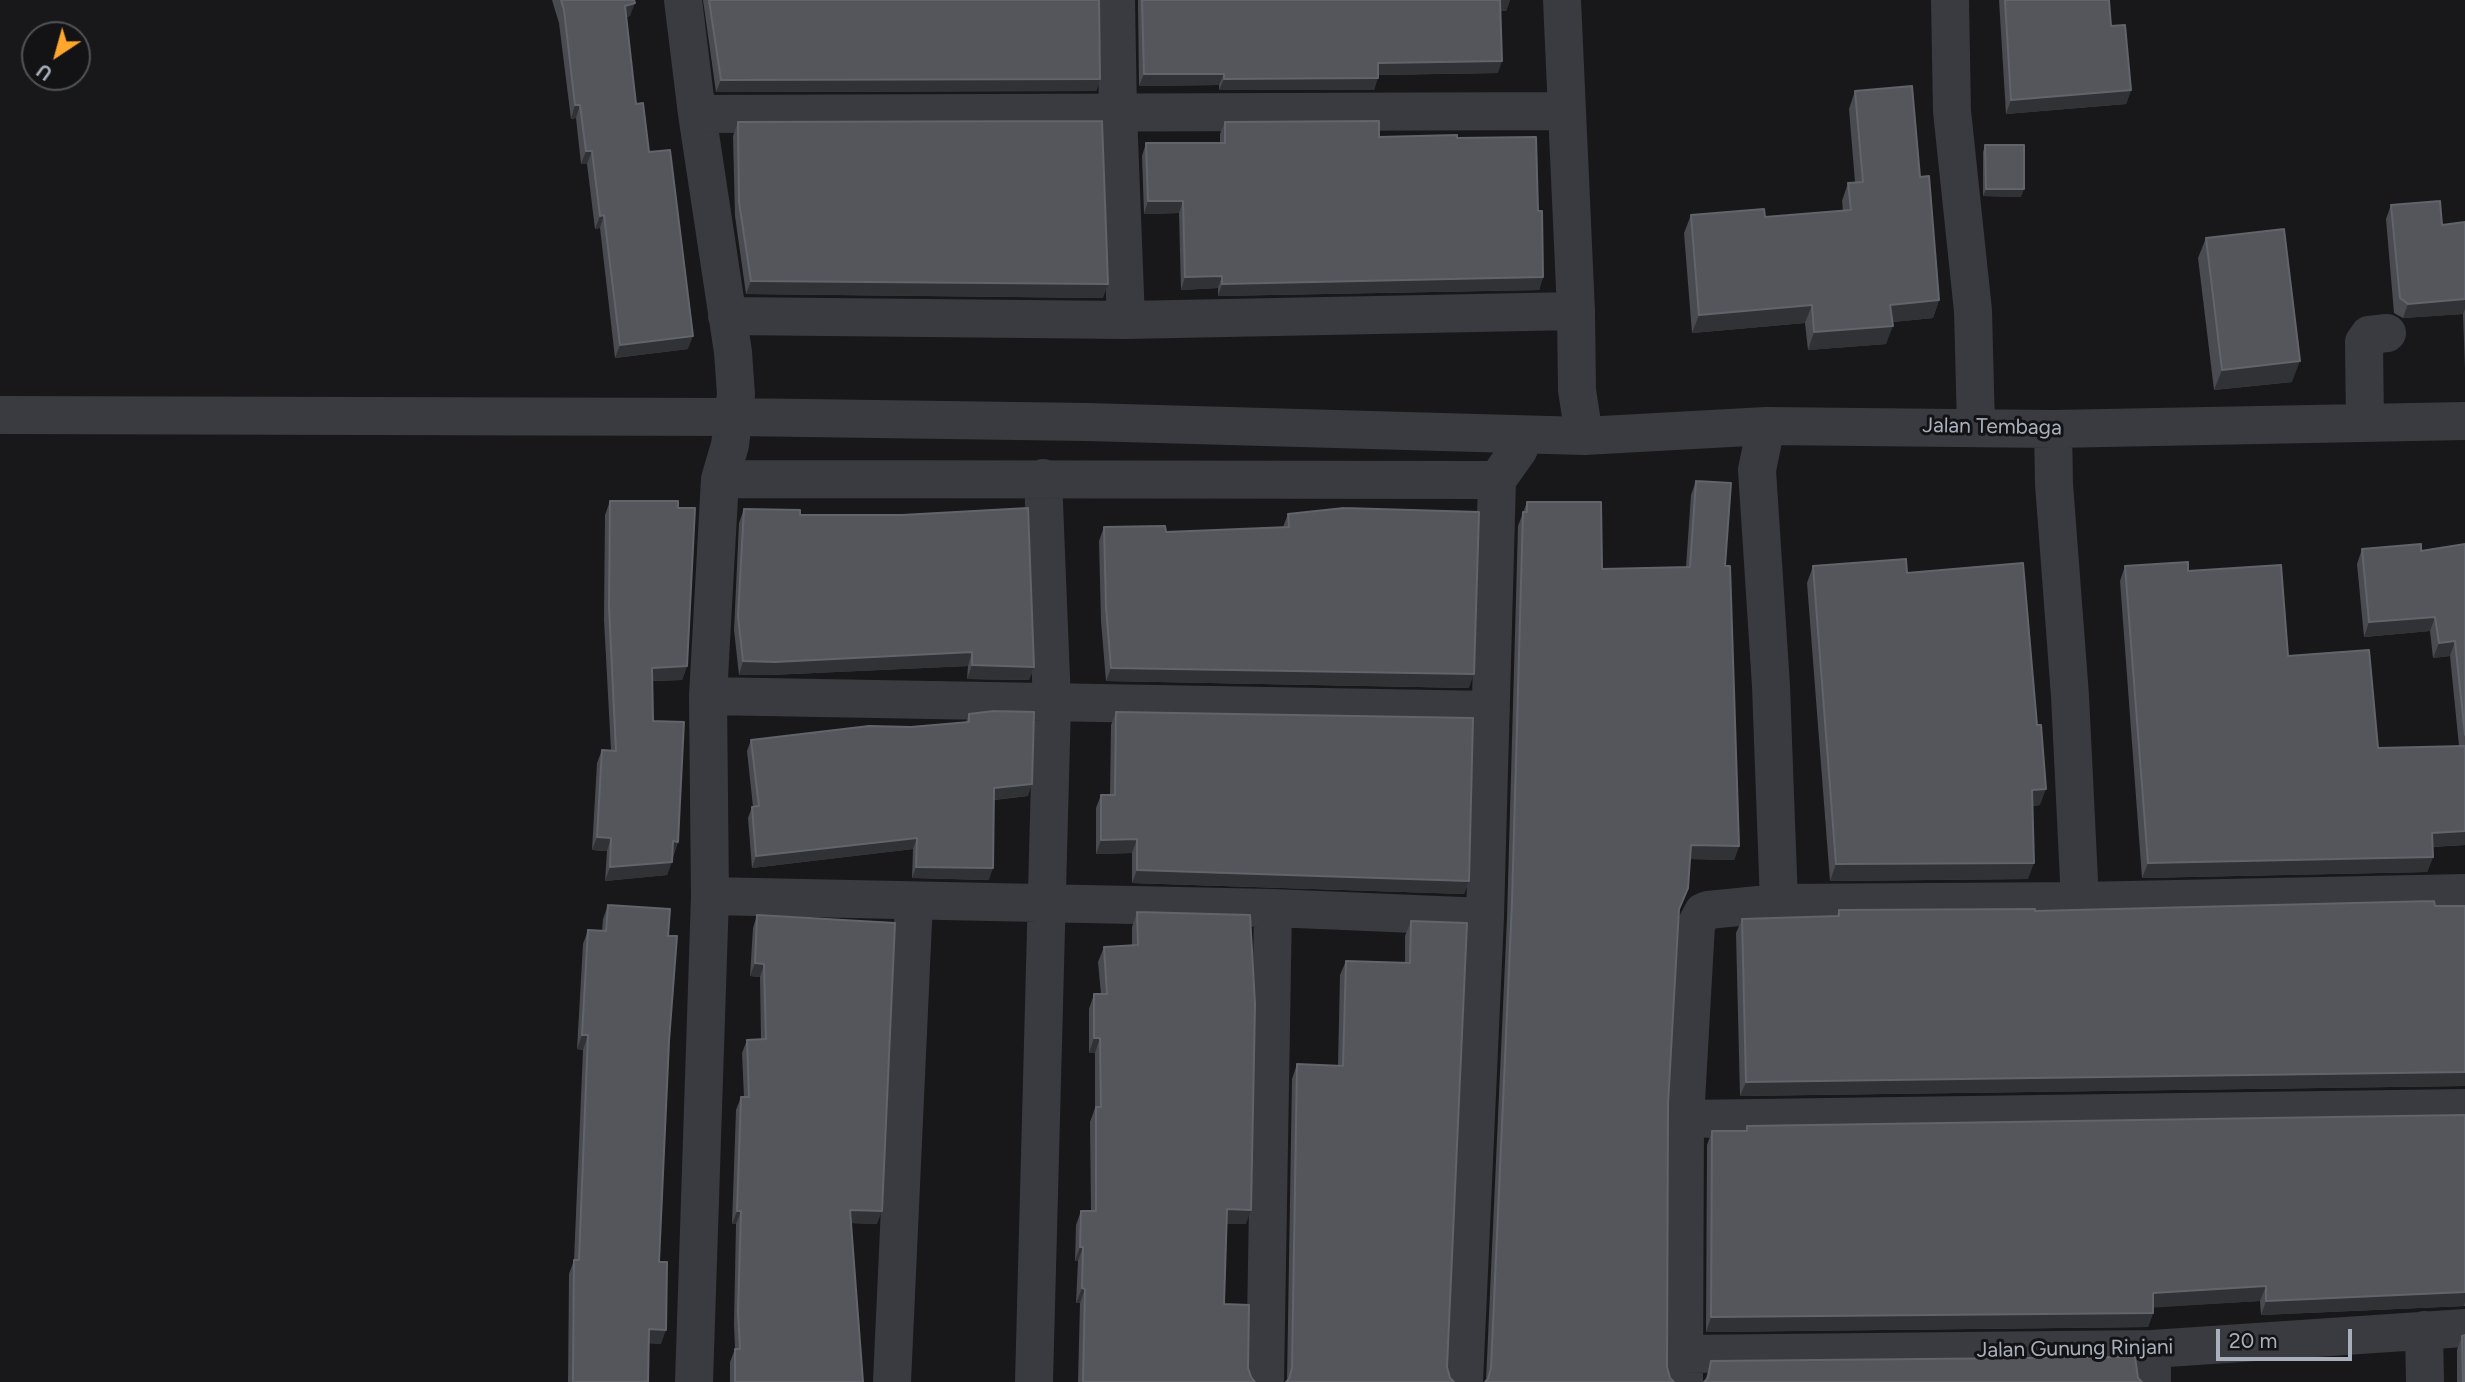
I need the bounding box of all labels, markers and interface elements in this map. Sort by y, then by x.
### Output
north arrow [21,21,91,91]
text: U [32,59,57,85]
street label: Jalan Tembaga [1922,413,2062,441]
scale bar [2220,1316,2356,1360]
text: 20 m [2229,1328,2277,1353]
street label: Jalan Gunung Rinjani [1976,1335,2174,1363]

